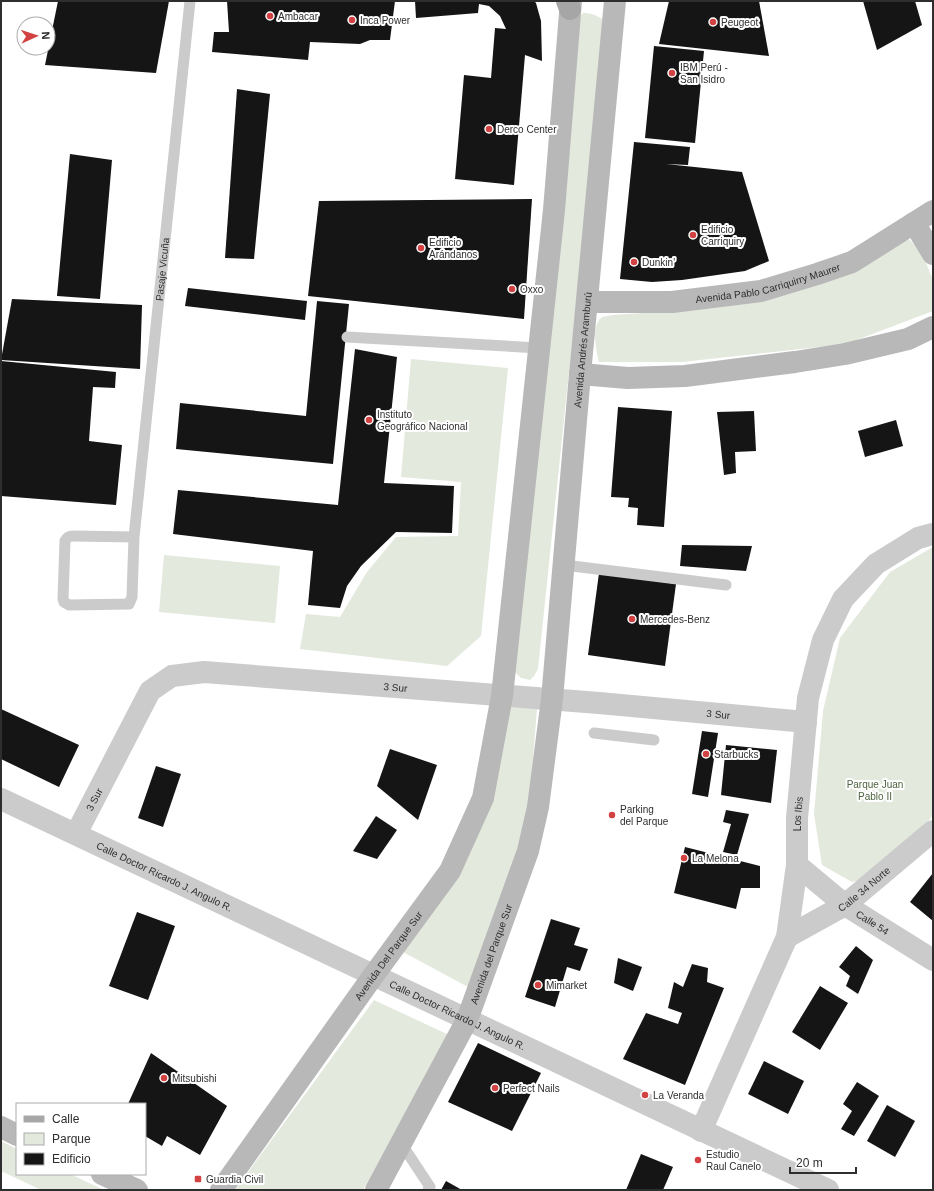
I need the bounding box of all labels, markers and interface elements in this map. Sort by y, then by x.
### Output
marker: Ambacar [265,11,275,21]
place label: Ambacar [278,11,319,22]
marker: Inca Power [347,15,357,25]
place label: Inca Power [360,15,411,26]
north arrow [16,16,56,56]
marker: Peugeot [708,17,718,27]
place label: Peugeot [721,17,758,28]
text: N [40,31,52,40]
place label: IBM Perú - San Isidro [680,62,728,85]
marker: IBM Perú - San Isidro [667,68,677,78]
marker: Derco Center [484,124,494,134]
place label: Derco Center [497,124,557,135]
place label: Edificio Carriquiry [701,224,744,247]
marker: Edificio Carriquiry [688,230,698,240]
street label: Pasaje Vicuña [154,237,171,302]
place label: Edificio Arándanos [429,237,477,260]
marker: Edificio Arándanos [416,243,426,253]
marker: Dunkin' [629,257,639,267]
place label: Dunkin' [642,257,675,268]
street label: Avenida Pablo Carriquirry Maurer [695,261,842,305]
marker: Oxxo [507,284,517,294]
place label: Oxxo [520,284,544,295]
street label: Avenida Andrés Aramburú [572,292,594,408]
place label: Instituto Geográfico Nacional [377,409,468,432]
marker: Instituto Geográfico Nacional [364,415,374,425]
marker: Mercedes-Benz [627,614,637,624]
place label: Mercedes-Benz [640,614,710,625]
street label: 3 Sur [383,681,408,694]
street label: 3 Sur [706,708,731,721]
marker: Starbucks [701,749,711,759]
place label: Starbucks [714,749,758,760]
park label: Parque Juan Pablo II [847,779,903,802]
street label: 3 Sur [84,786,105,813]
street label: Los Ibis [792,796,805,831]
place label: Parking del Parque [620,804,669,827]
marker: Parking del Parque [607,810,617,820]
street label: Calle Doctor Ricardo J. Angulo R. [95,840,234,914]
marker: La Melona [679,853,689,863]
place label: La Melona [692,853,739,864]
street label: Calle 34 Norte [836,864,893,914]
street label: Avenida del Parque Sur [468,902,515,1006]
street label: Calle 54 [854,908,891,937]
street label: Avenida Del Parque Sur [353,909,425,1002]
street label: Calle Doctor Ricardo J. Angulo R. [388,978,527,1052]
marker: Mimarket [533,980,543,990]
place label: Mimarket [546,980,587,991]
marker: Mitsubishi [159,1073,169,1083]
place label: Mitsubishi [172,1073,216,1084]
marker: Perfect Nails [490,1083,500,1093]
place label: Perfect Nails [503,1083,560,1094]
marker: La Veranda [640,1090,650,1100]
place label: La Veranda [653,1090,705,1101]
legend [16,1103,146,1175]
text: Calle [52,1112,80,1126]
text: Parque [52,1132,91,1146]
place label: Estudio Raul Canelo [706,1149,761,1172]
scale bar [790,1149,856,1175]
text: Edificio [52,1152,91,1166]
marker: Estudio Raul Canelo [693,1155,703,1165]
text: 20 m [796,1156,823,1170]
marker: Guardia Civil [193,1174,203,1184]
place label: Guardia Civil [206,1174,263,1185]

